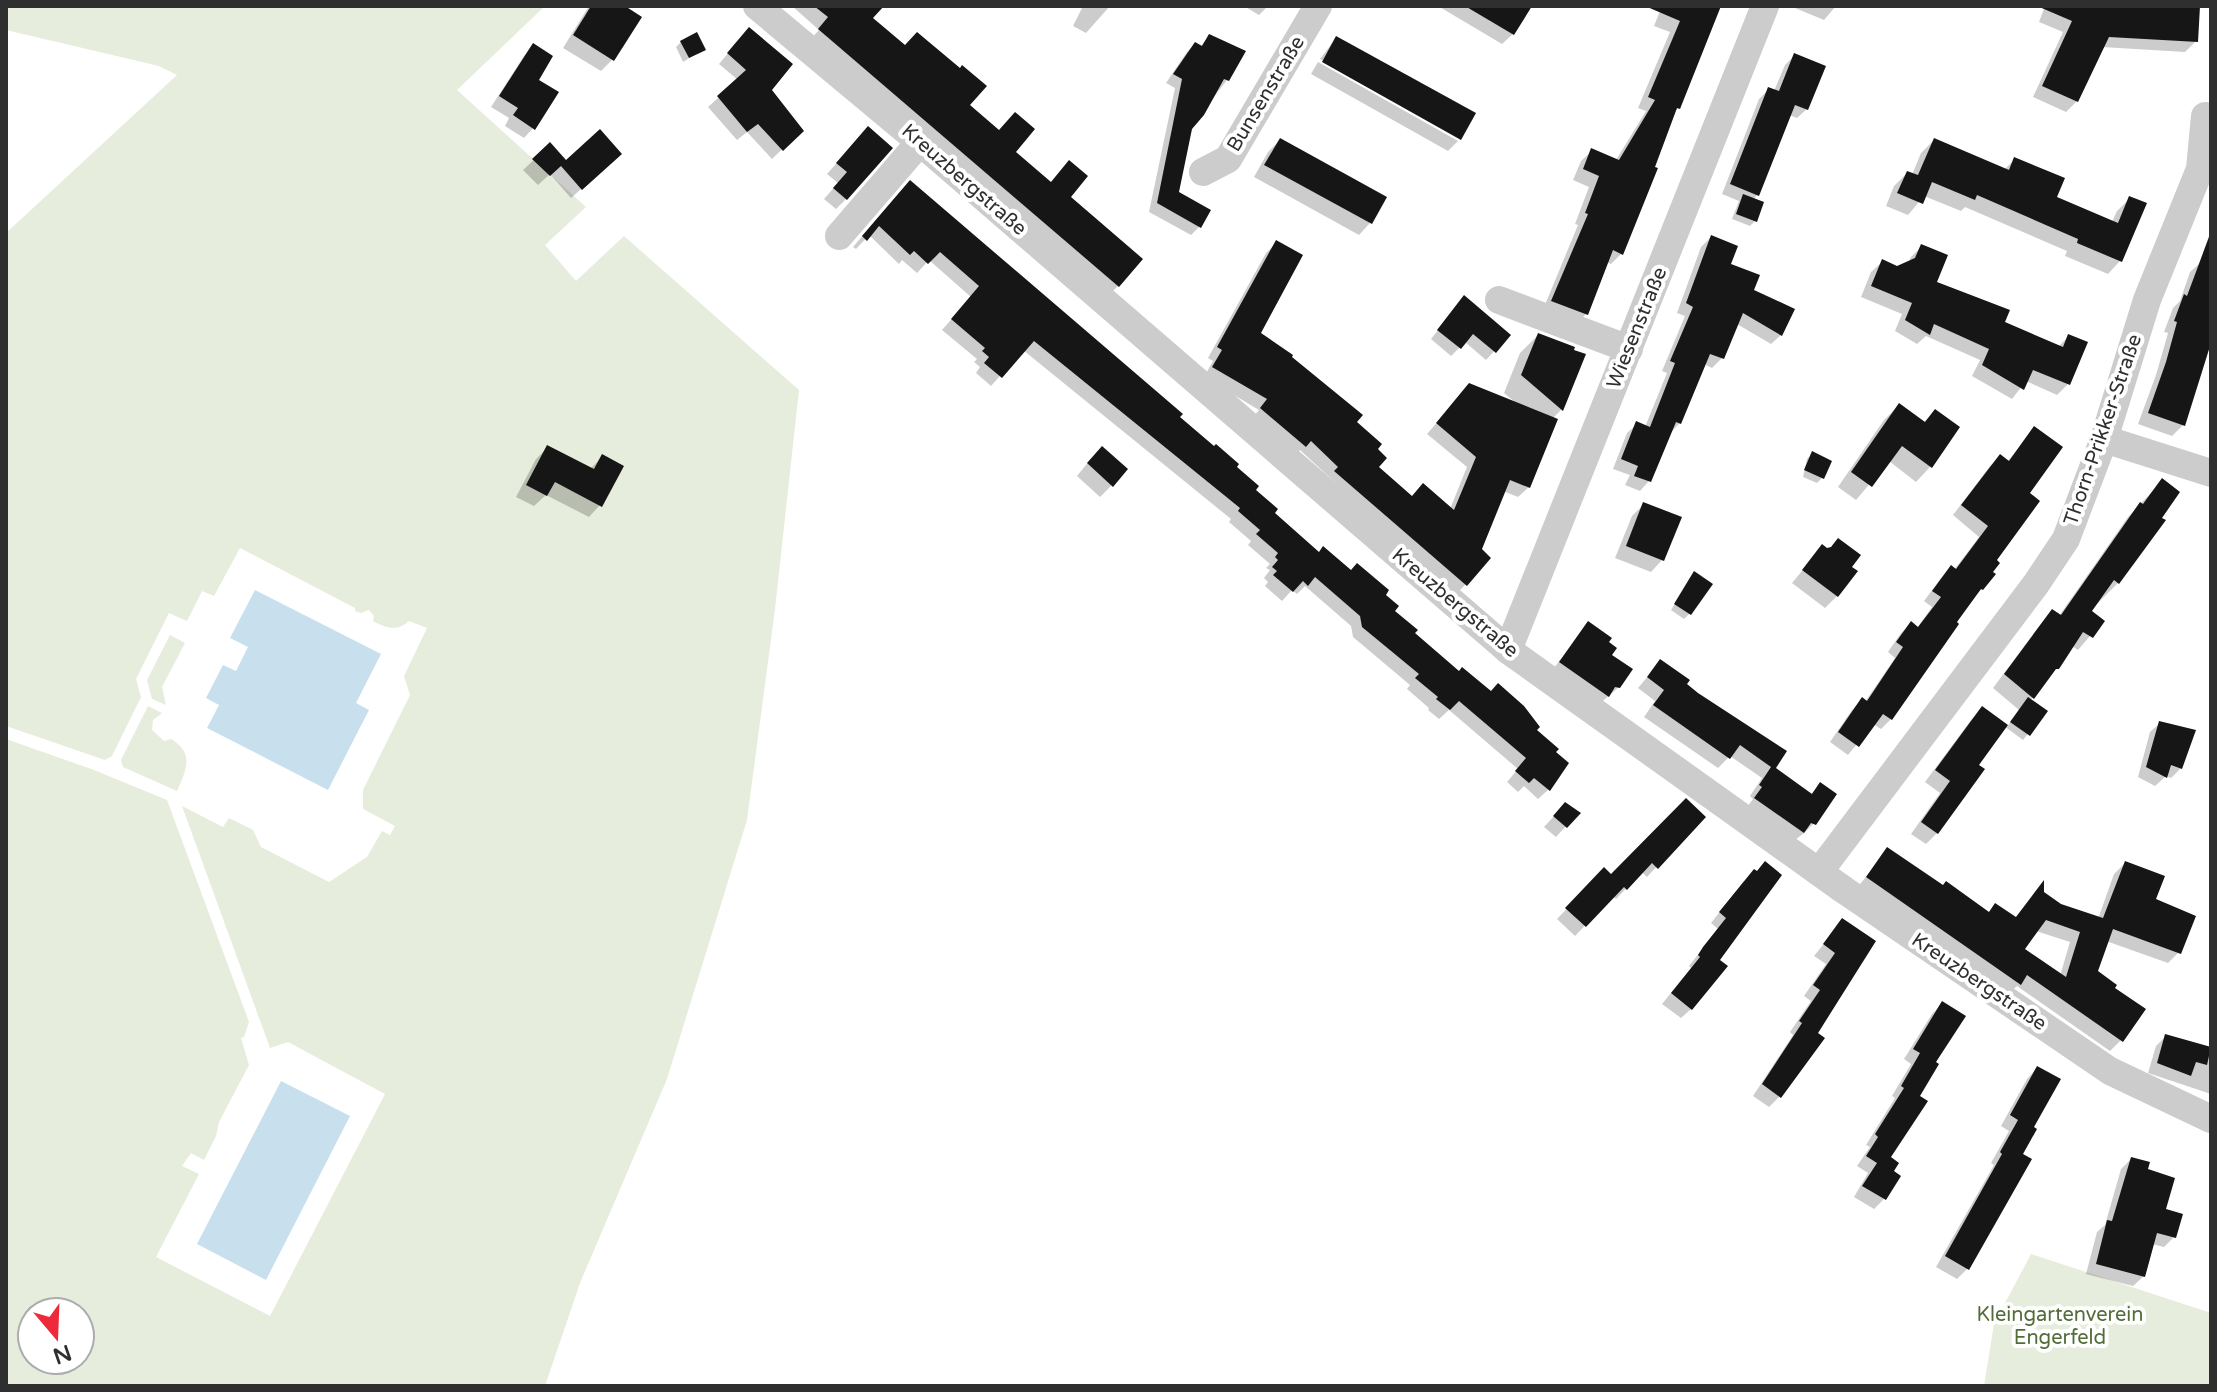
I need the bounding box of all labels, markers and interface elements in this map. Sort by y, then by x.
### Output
street label: Bunsenstraße [1222,32,1310,156]
street label: Kreuzbergstraße [897,119,1031,241]
street label: Wiesenstraße [1602,264,1672,392]
street label: Thorn-Prikker-Straße [2059,331,2147,529]
street label: Kreuzbergstraße [1387,543,1523,663]
street label: Kreuzbergstraße [1907,928,2051,1036]
north arrow [16,1296,96,1376]
park label: Kleingartenverein Engerfeld [1977,1303,2143,1350]
text: N [50,1339,75,1369]

